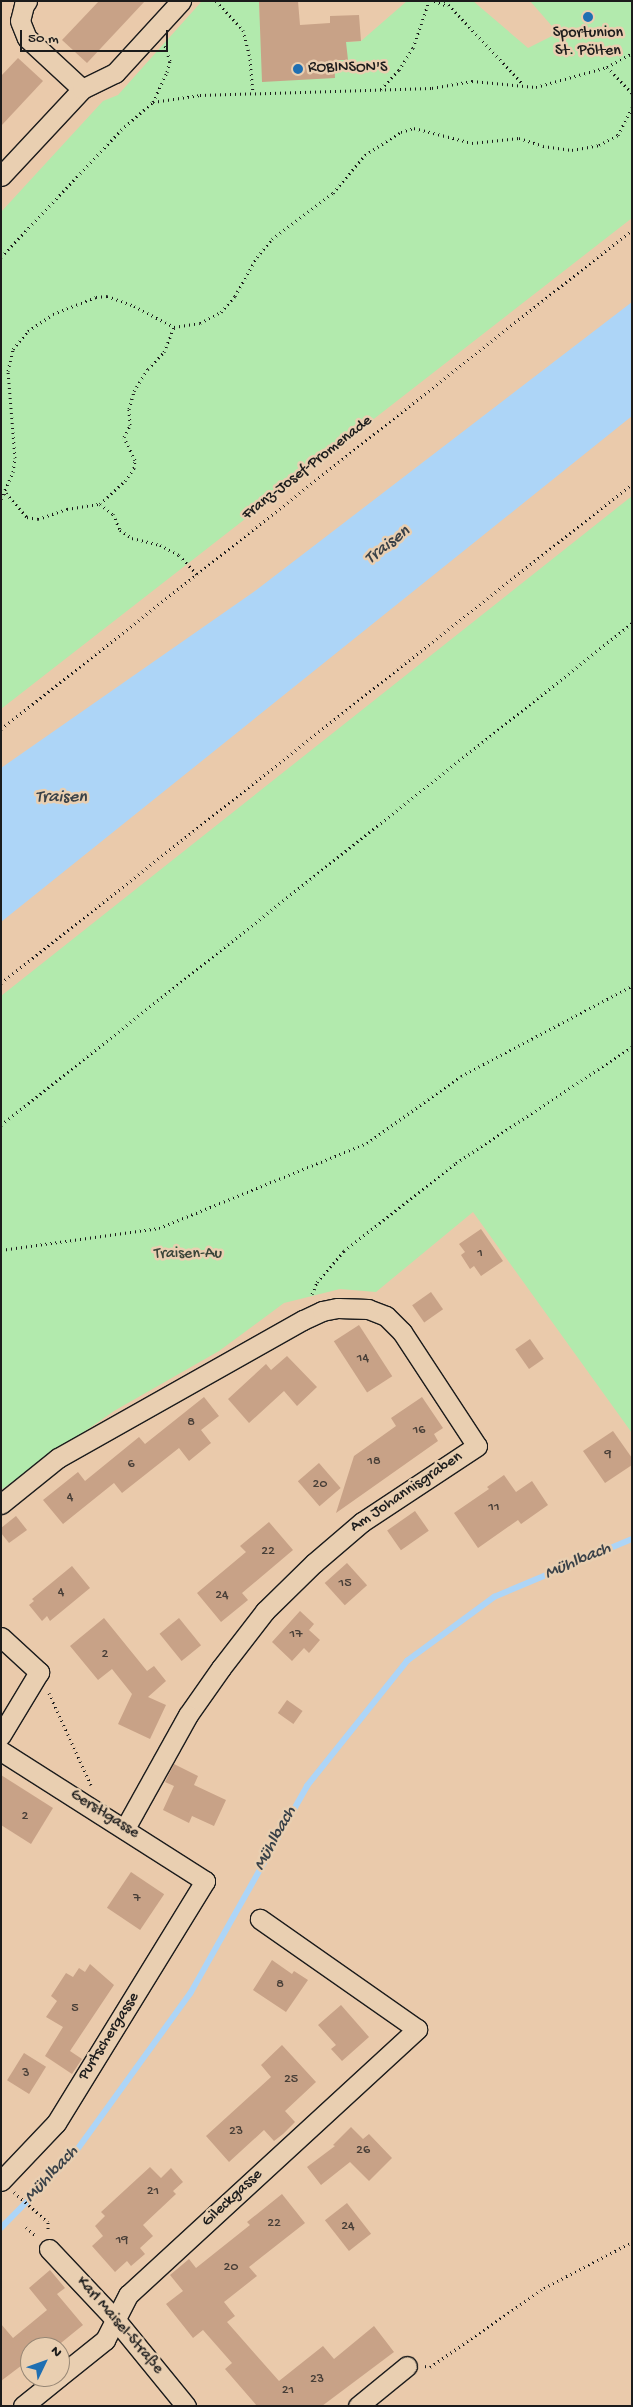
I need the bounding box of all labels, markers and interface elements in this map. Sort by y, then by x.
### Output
marker: Sportunion St. Pölten [582,11,594,23]
scale bar [22,20,170,52]
place label: Sportunion St. Pölten [553,24,623,62]
text: 50 m [28,30,59,48]
place label: ROBINSON'S [308,59,387,79]
marker: ROBINSON'S [292,63,304,75]
street label: Franz-Josef-Promenade [239,412,377,526]
water label: Traisen [361,522,415,570]
water label: Traisen [35,787,87,809]
park label: Traisen-Au [154,1245,222,1265]
house number: 1 [477,1246,483,1262]
house number: 14 [357,1351,369,1367]
house number: 8 [187,1415,195,1431]
house number: 16 [413,1423,425,1439]
house number: 9 [604,1447,612,1463]
street label: Am Johannisgraben [347,1448,467,1538]
house number: 18 [367,1454,381,1470]
house number: 6 [127,1457,135,1473]
house number: 20 [313,1477,327,1493]
house number: 4 [67,1490,73,1506]
house number: 11 [488,1500,500,1516]
water label: Mühlbach [542,1538,614,1586]
house number: 22 [261,1544,275,1560]
house number: 15 [338,1576,352,1592]
house number: 4 [58,1585,64,1601]
house number: 24 [215,1588,229,1604]
house number: 17 [290,1627,302,1643]
house number: 2 [102,1647,108,1663]
street label: Gerstlgasse [66,1786,142,1844]
water label: Mühlbach [250,1803,302,1875]
house number: 2 [22,1809,28,1825]
house number: 7 [133,1891,141,1907]
house number: 8 [276,1977,284,1993]
street label: Purtschergasse [75,1989,145,2085]
house number: 5 [71,2001,79,2017]
house number: 3 [22,2066,30,2082]
house number: 25 [284,2072,298,2088]
house number: 23 [229,2124,243,2140]
water label: Mühlbach [20,2142,84,2208]
house number: 26 [356,2143,370,2159]
street label: Gileckgasse [199,2166,267,2232]
house number: 21 [147,2184,159,2200]
house number: 22 [267,2216,281,2232]
house number: 24 [341,2219,355,2235]
house number: 19 [116,2233,128,2249]
house number: 20 [224,2260,238,2276]
street label: Karl Maisel-Straße [71,2273,167,2379]
north arrow [20,2337,70,2387]
text: N [46,2343,65,2361]
house number: 23 [310,2372,324,2388]
house number: 21 [282,2383,294,2399]

